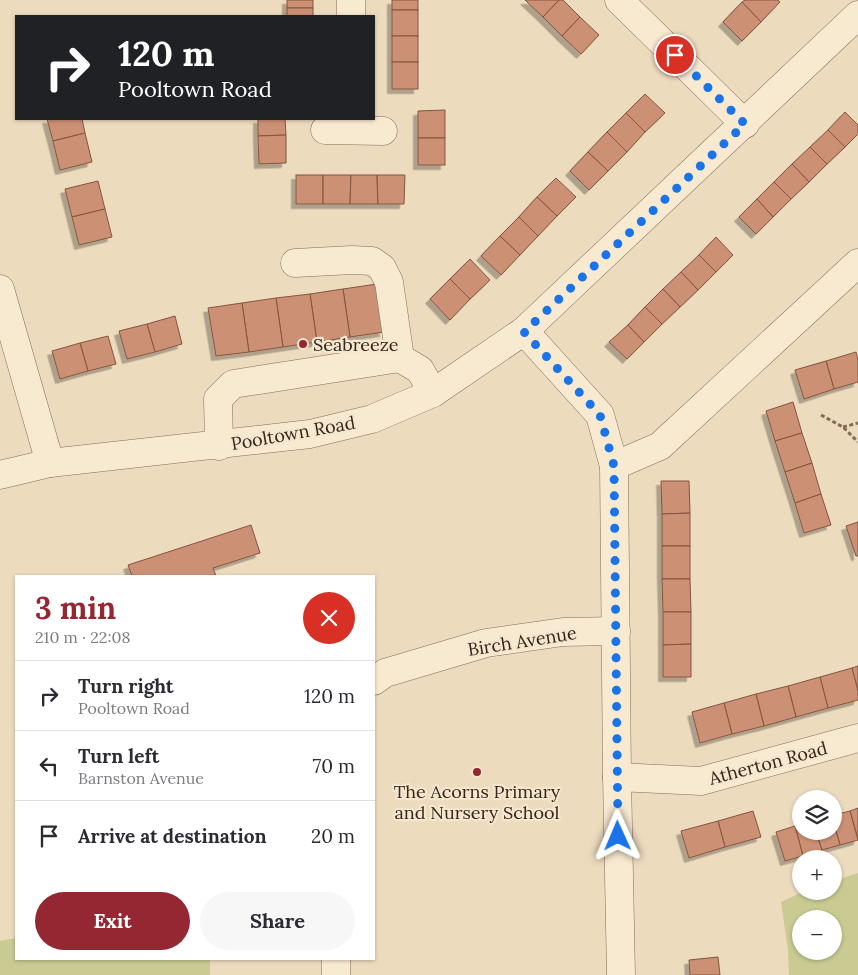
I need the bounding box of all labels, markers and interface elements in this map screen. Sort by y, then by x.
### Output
text: 120 m [118,31,215,76]
pin [654,34,696,76]
icon: right [35,35,100,100]
icon: arrive [661,41,689,69]
text: Pooltown Road [118,75,272,103]
place label: Seabreeze [313,333,399,356]
marker: Seabreeze [297,338,309,350]
street label: Pooltown Road [229,411,357,455]
text: 3 min [35,589,116,627]
button: close [303,592,355,644]
street label: Birch Avenue [466,621,578,661]
text: 210 m · 22:08 [35,627,130,647]
text: Turn right [78,674,174,698]
icon: right [35,682,63,710]
text: 120 m [304,684,355,708]
text: Pooltown Road [78,698,190,718]
street label: Atherton Road [705,736,830,790]
text: Turn left [78,744,159,768]
icon: left [35,752,63,780]
text: 70 m [312,754,355,778]
marker: The Acorns Primary and Nursery School [471,766,483,778]
text: Barnston Avenue [78,768,204,788]
place label: The Acorns Primary and Nursery School [394,780,561,824]
map controls [792,790,842,960]
button: layers [792,790,842,840]
position arrow [591,809,643,861]
icon: arrive [35,822,63,850]
text: Arrive at destination [78,824,267,848]
text: 20 m [311,824,355,848]
button: + [792,850,842,900]
button: Exit [35,892,190,950]
button: Share [200,892,355,950]
button: − [792,910,842,960]

